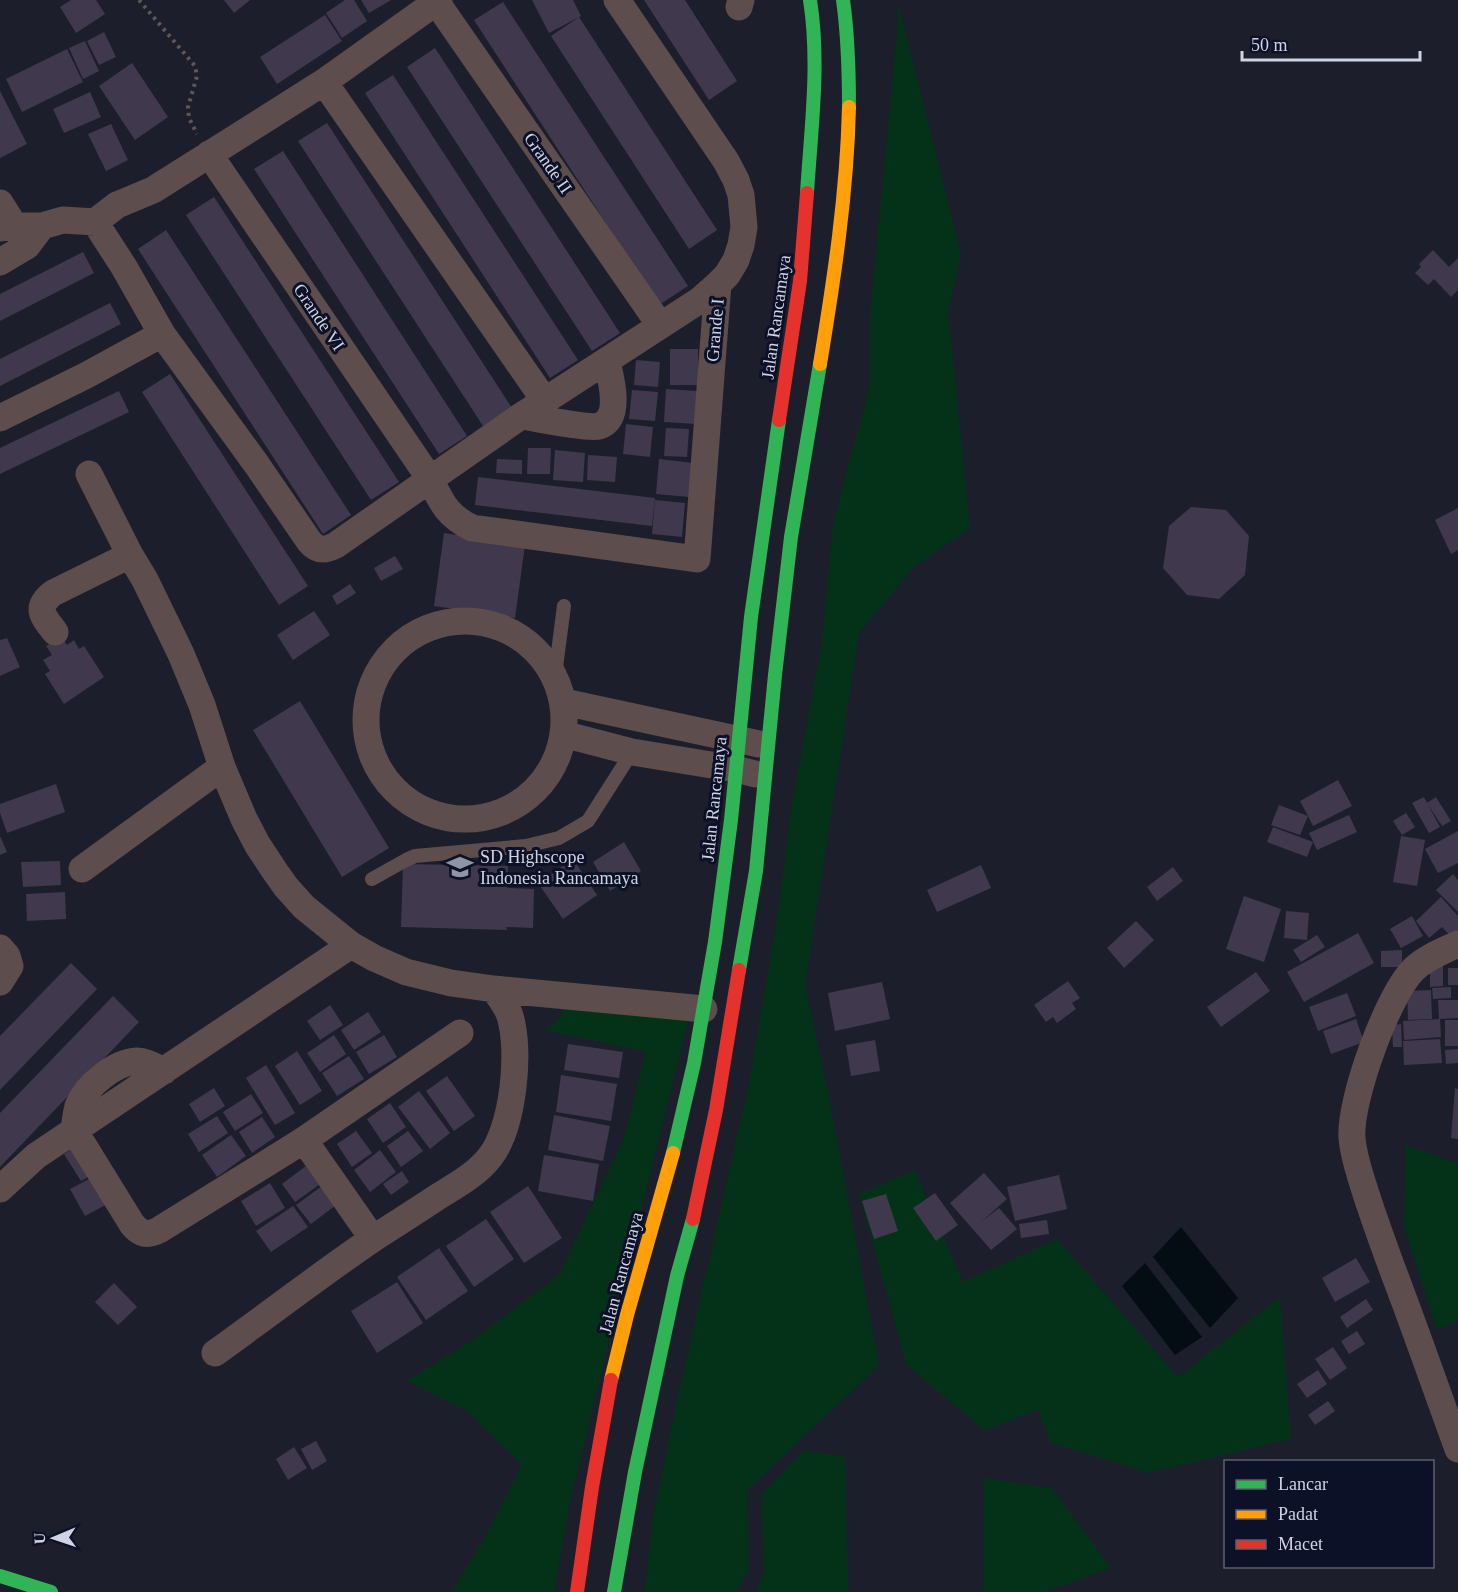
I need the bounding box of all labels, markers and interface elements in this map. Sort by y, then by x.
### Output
scale bar [1242,24,1420,62]
text: 50 m [1251,35,1288,55]
street label: Grande II [520,129,576,197]
street label: Jalan Rancamaya [757,253,795,381]
street label: Grande VI [289,280,349,354]
street label: Grande I [702,298,728,362]
street label: Jalan Rancamaya [697,736,731,862]
place label: SD Highscope Indonesia Rancamaya [480,847,638,888]
school or university icon: SD Highscope Indonesia Rancamaya [445,852,475,882]
street label: Jalan Rancamaya [595,1210,647,1336]
legend [1224,1460,1434,1568]
text: Lancar [1278,1474,1328,1494]
text: Padat [1278,1504,1318,1524]
north arrow [24,1508,84,1568]
text: U [31,1532,48,1545]
text: Macet [1278,1534,1323,1554]

